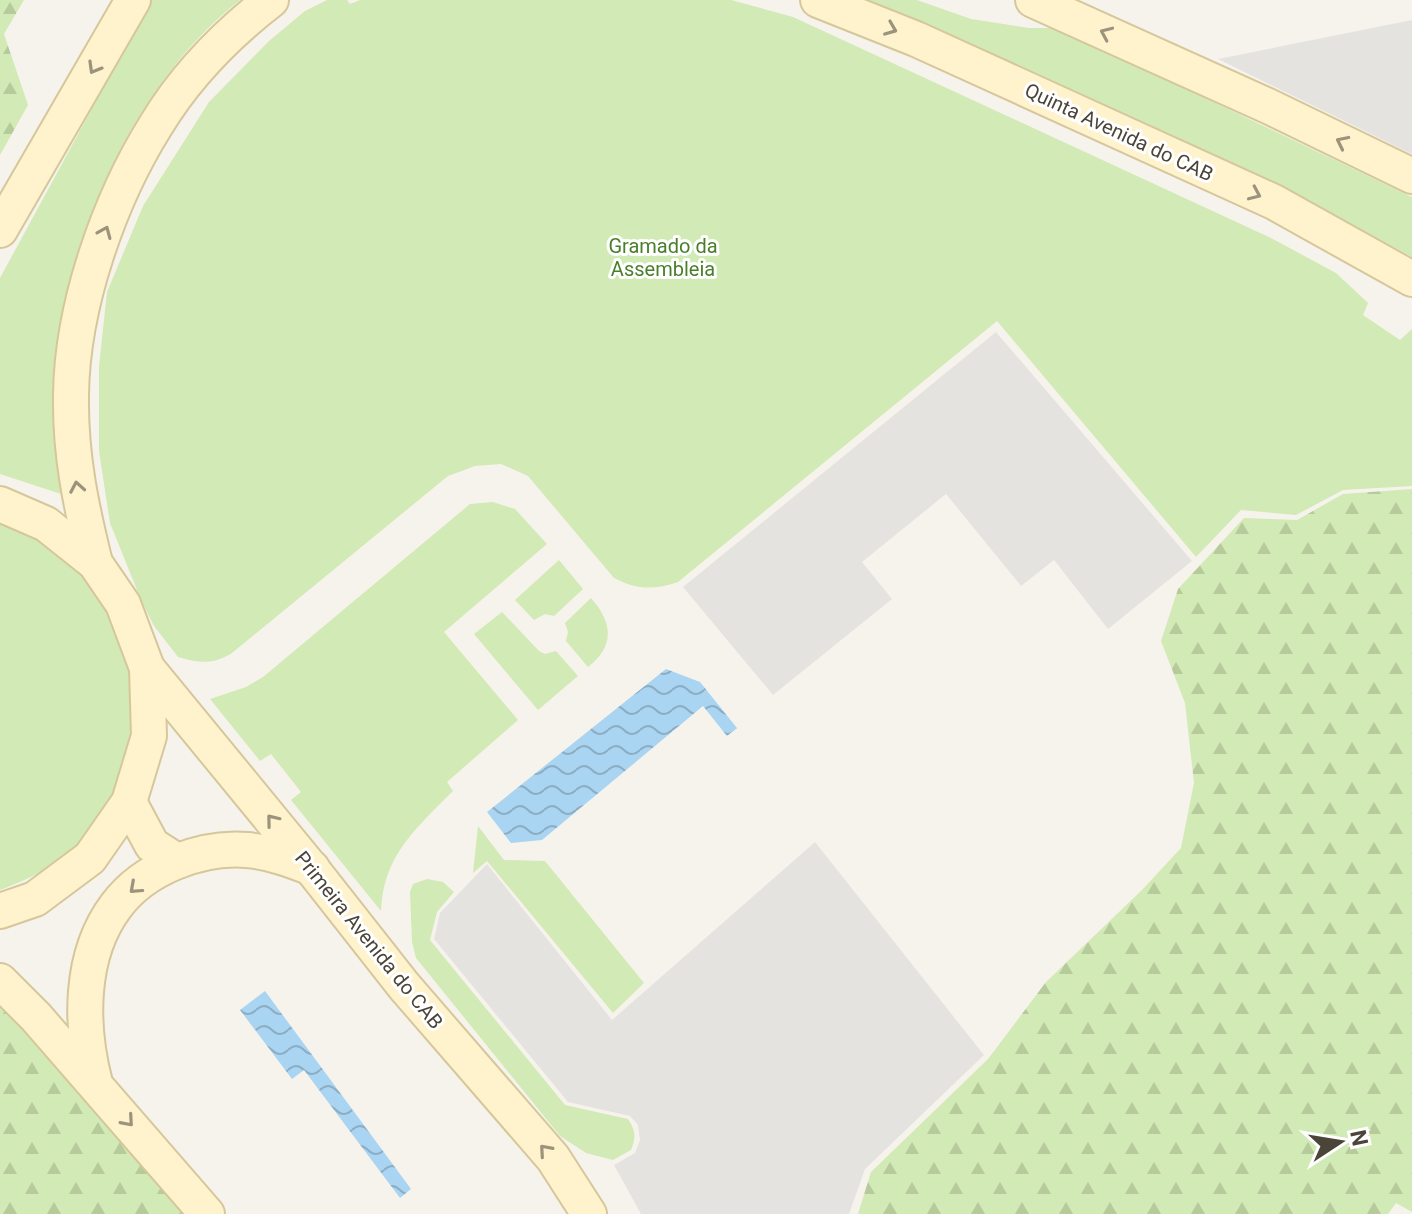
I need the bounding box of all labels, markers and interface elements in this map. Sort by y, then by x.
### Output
one-way arrow [883,19,897,36]
one-way arrow [1100,27,1114,43]
one-way arrow [88,59,104,73]
street label: Quinta Avenida do CAB [1021,78,1217,186]
one-way arrow [1336,136,1350,152]
one-way arrow [1247,184,1262,200]
one-way arrow [95,226,111,240]
park label: Gramado da Assembleia [608,234,718,281]
one-way arrow [70,480,87,494]
one-way arrow [267,815,282,829]
street label: Primeira Avenida do CAB [290,846,448,1034]
one-way arrow [130,879,144,893]
north arrow [1300,1102,1380,1182]
one-way arrow [118,1112,133,1127]
text: N [1345,1128,1373,1148]
one-way arrow [540,1144,555,1159]

